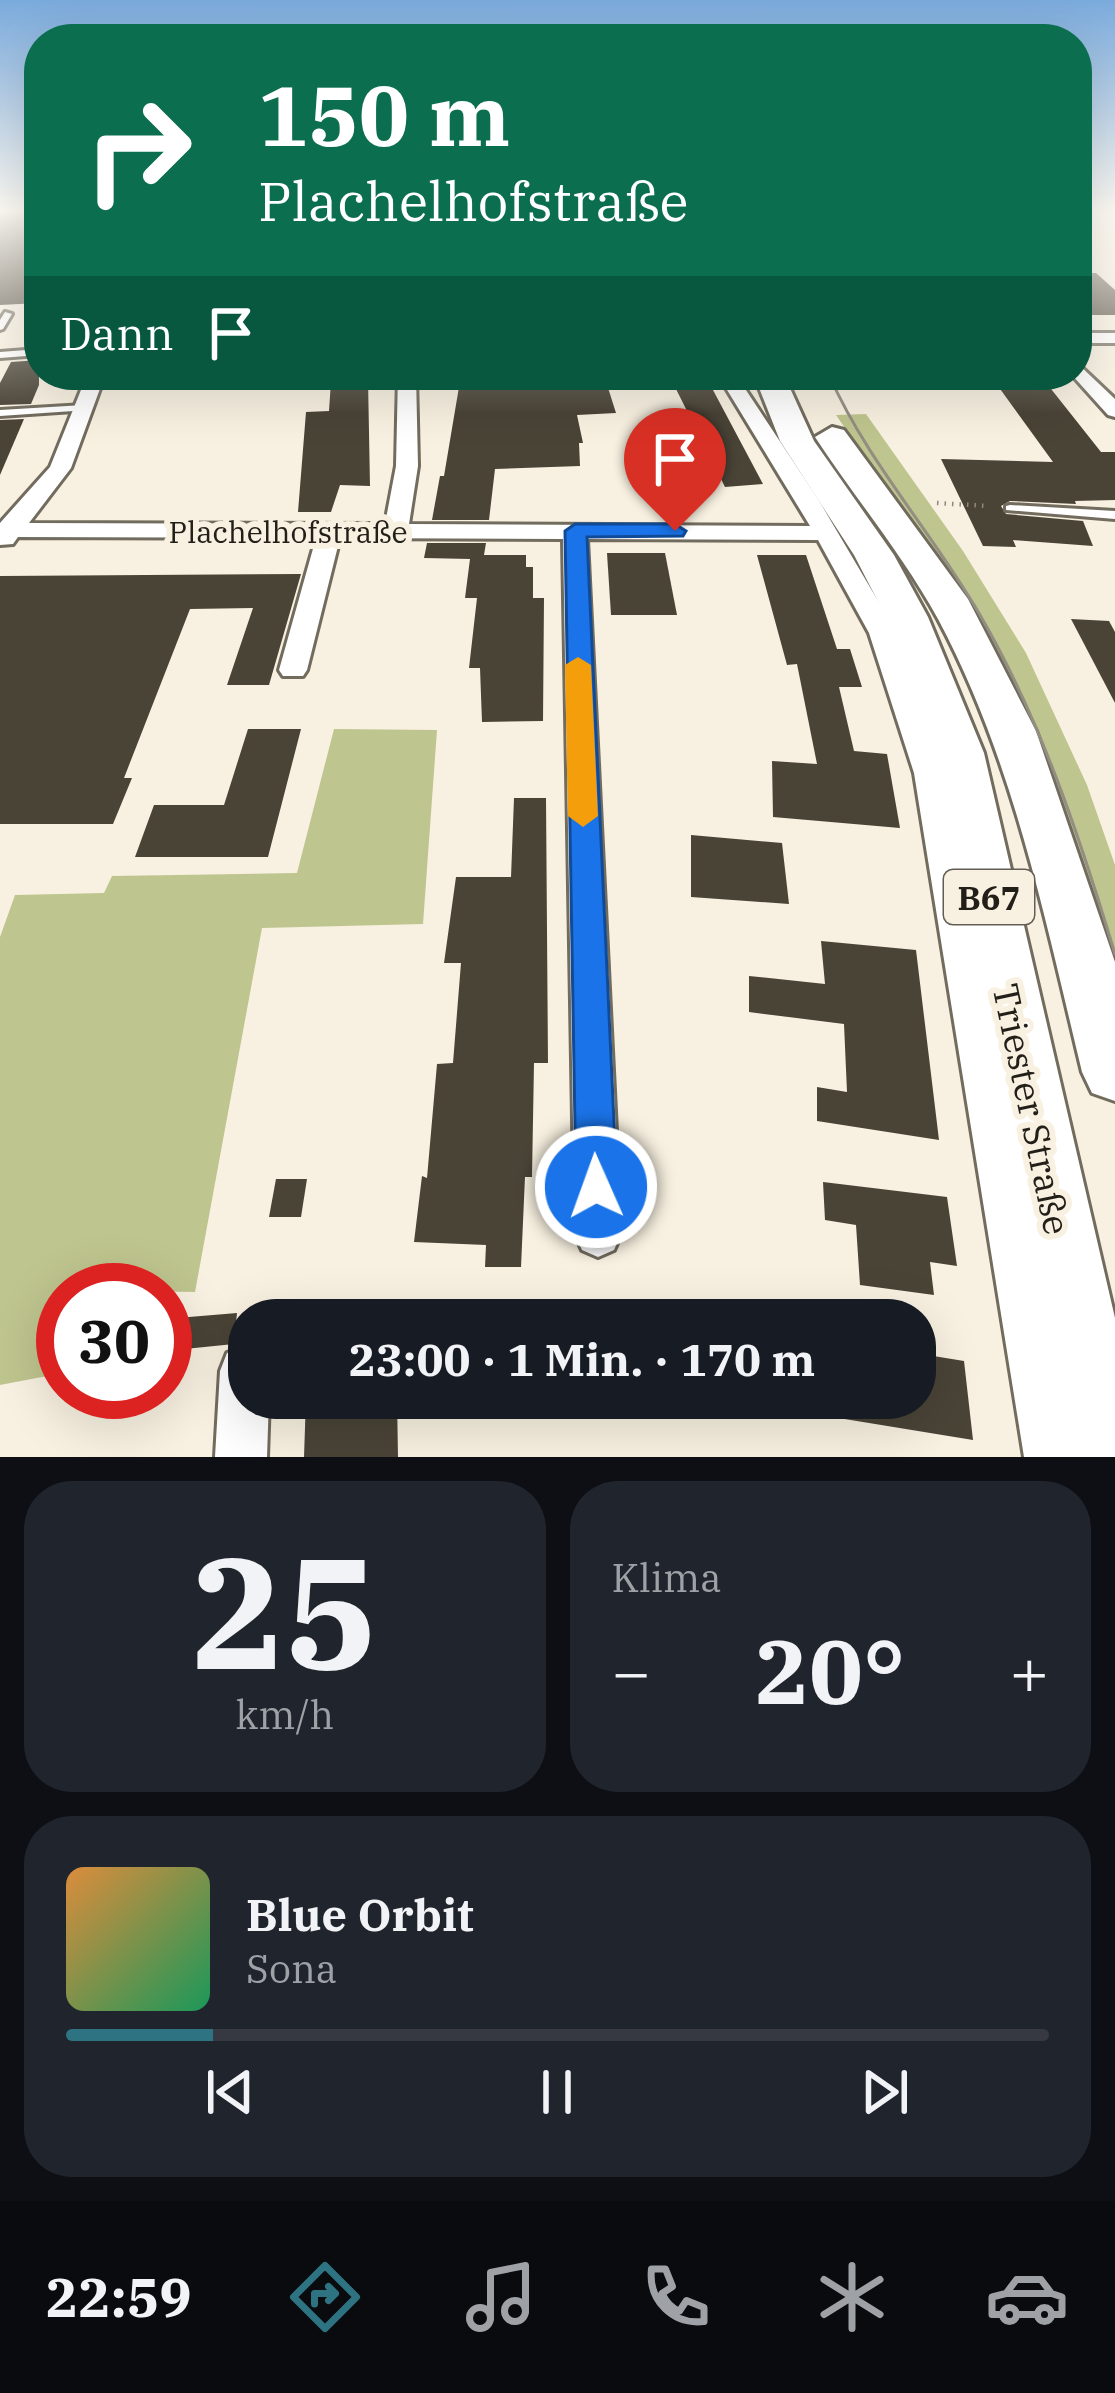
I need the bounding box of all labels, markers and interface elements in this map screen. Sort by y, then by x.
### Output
text: 150 m [258,60,510,169]
icon: right [60,72,216,228]
text: Plachelhofstraße [258,166,688,236]
icon: arrive [198,300,264,366]
text: Dann [60,304,174,362]
pin [624,408,726,531]
icon: arrive [642,426,708,492]
street label: Plachelhofstraße [168,512,408,551]
road number: B67 [944,870,1034,924]
street label: Triester Straße [983,979,1081,1239]
position arrow [533,1124,659,1250]
speed limit sign: 30 [36,1263,192,1419]
text: 23:00 · 1 Min. · 170 m [349,1330,815,1388]
text: 25 [191,1509,378,1712]
text: Klima [612,1552,722,1603]
text: 20° [755,1612,905,1729]
text: − [612,1628,651,1714]
text: + [1009,1628,1049,1714]
text: km/h [235,1689,334,1740]
text: Blue Orbit [246,1885,474,1943]
text: Sona [246,1943,337,1994]
icon: previous [197,2059,263,2125]
icon: pause [524,2059,590,2125]
icon: next [852,2059,918,2125]
icon: directions [283,2255,367,2339]
icon: music [459,2255,543,2339]
icon: phone [634,2255,718,2339]
icon: climate [810,2255,894,2339]
icon: car [985,2255,1069,2339]
text: 22:59 [46,2262,192,2332]

